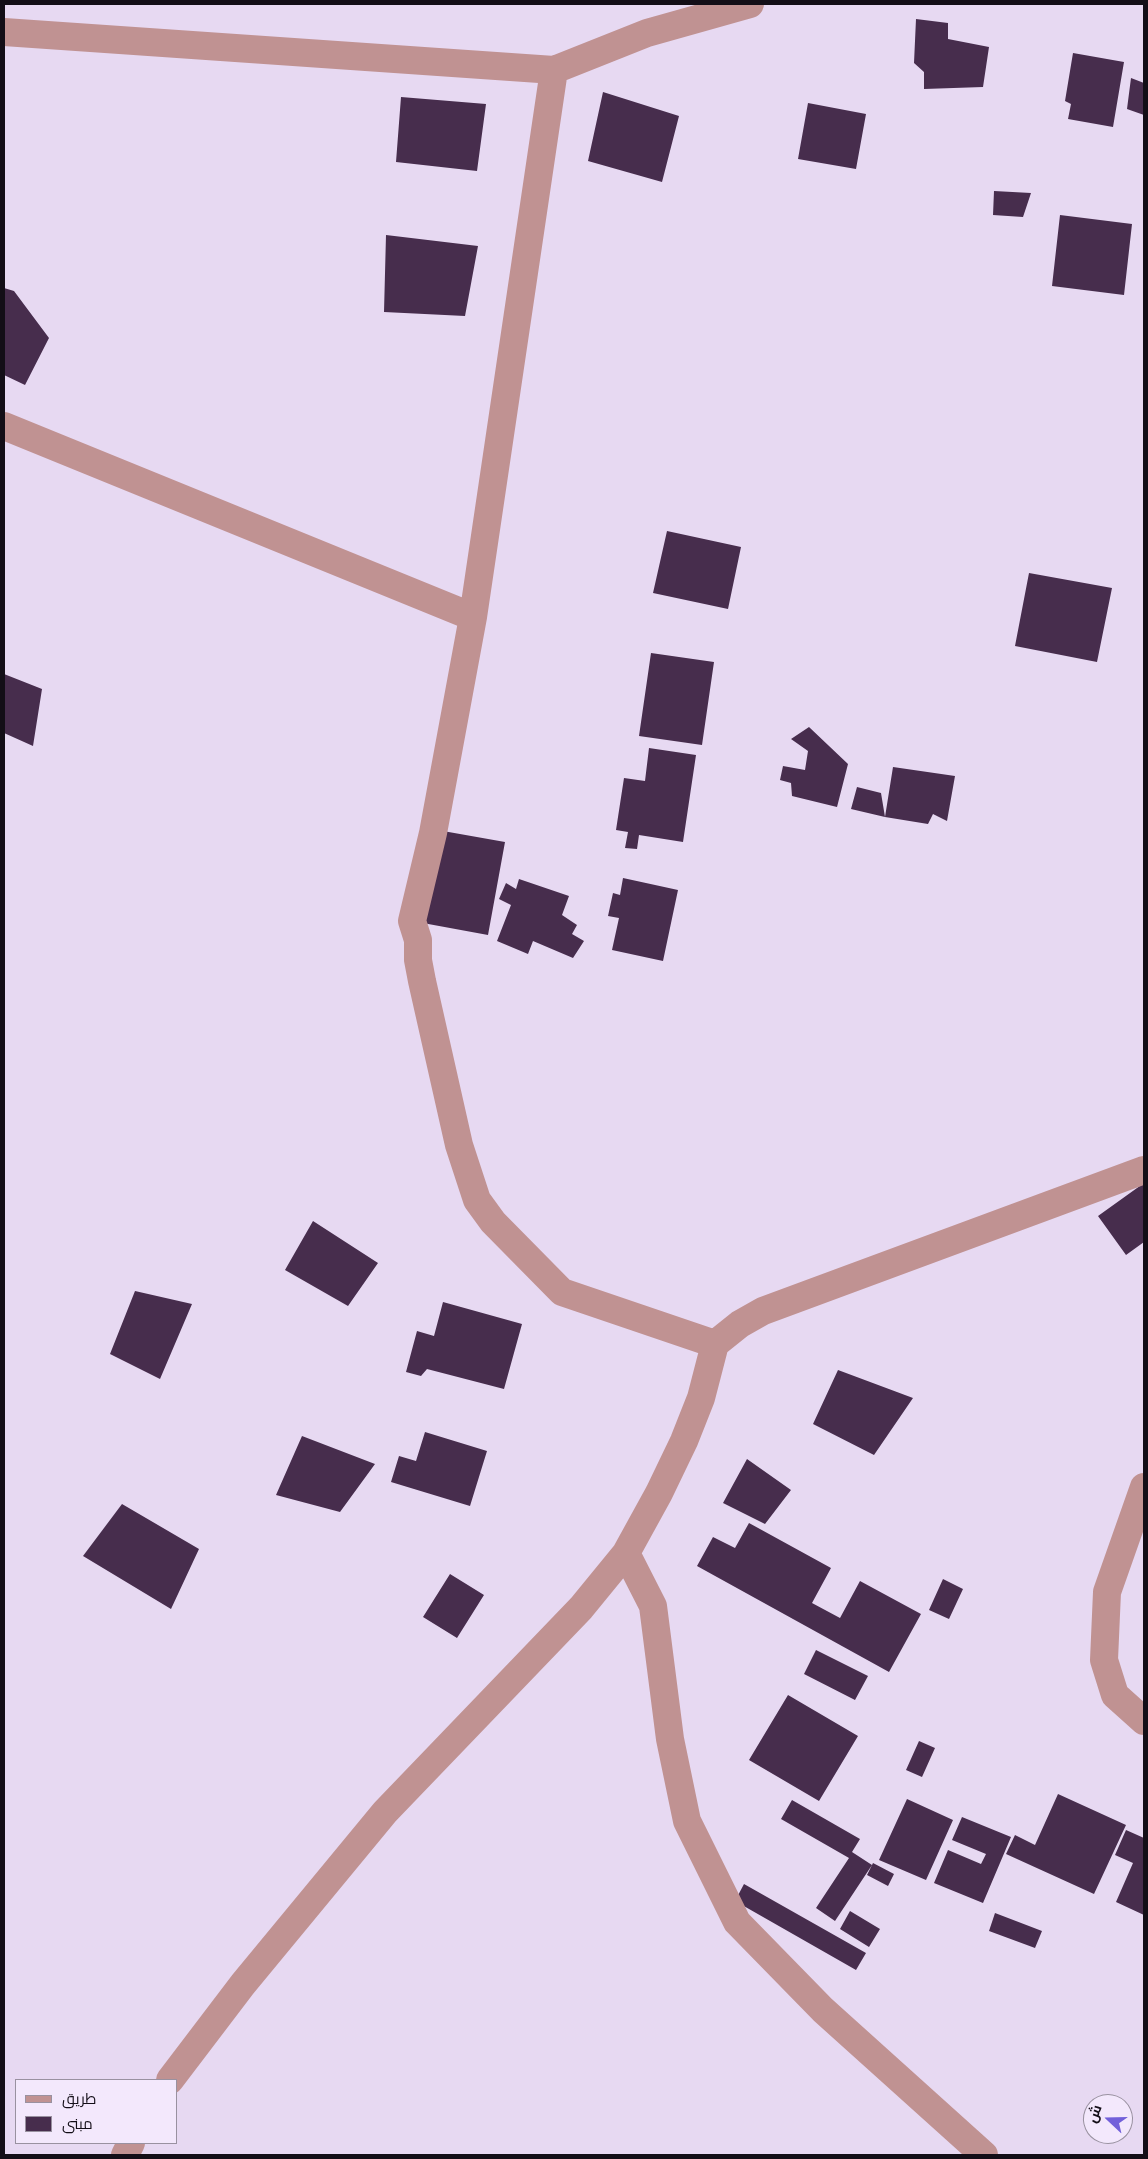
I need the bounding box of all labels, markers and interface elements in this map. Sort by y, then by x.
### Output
legend [15,2079,178,2144]
text: طريق [62,2090,96,2108]
north arrow [1083,2094,1133,2144]
text: ش [1083,2102,1106,2125]
text: مبنى [62,2115,93,2133]

